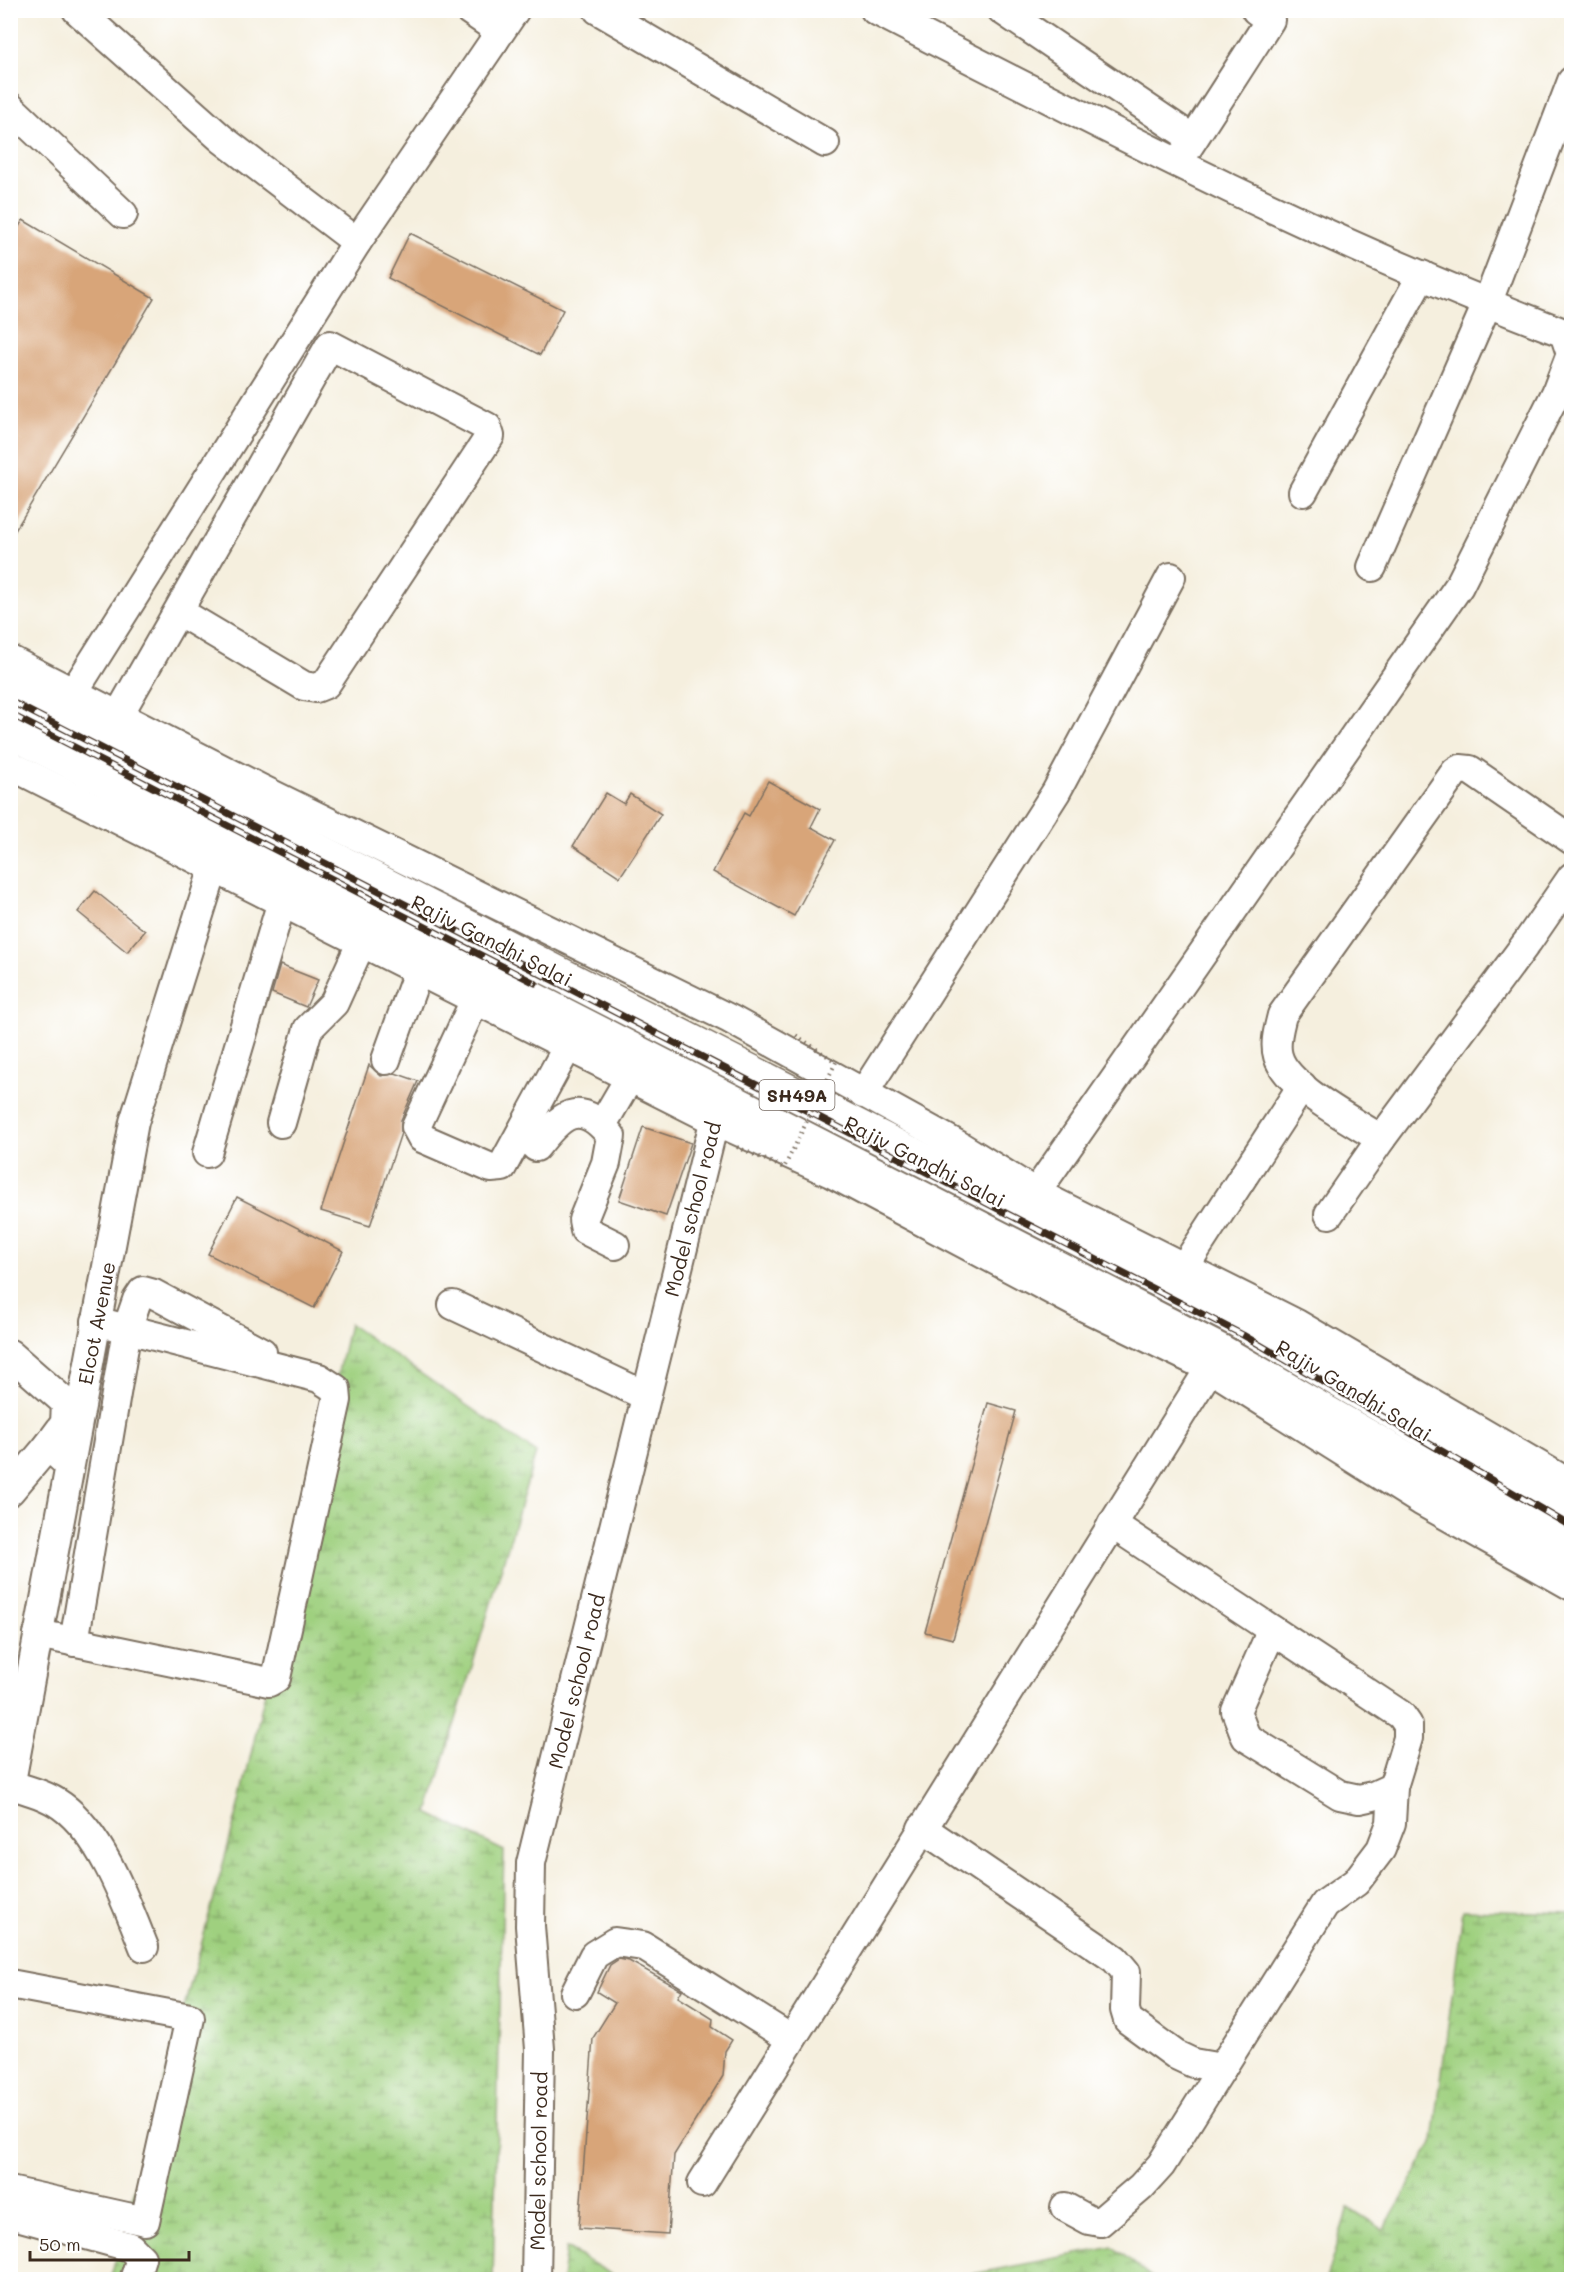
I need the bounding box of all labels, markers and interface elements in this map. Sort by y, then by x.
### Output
street label: Rajiv Gandhi Salai [407,888,577,992]
road number: SH49A [760,1080,834,1110]
street label: Rajiv Gandhi Salai [840,1109,1010,1213]
street label: Model school road [658,1119,726,1299]
street label: Elcot Avenue [71,1259,121,1387]
street label: Rajiv Gandhi Salai [1271,1333,1437,1447]
street label: Model school road [542,1591,610,1771]
street label: Model school road [523,2071,553,2251]
scale bar [30,2224,189,2262]
text: 50 m [39,2232,81,2256]

